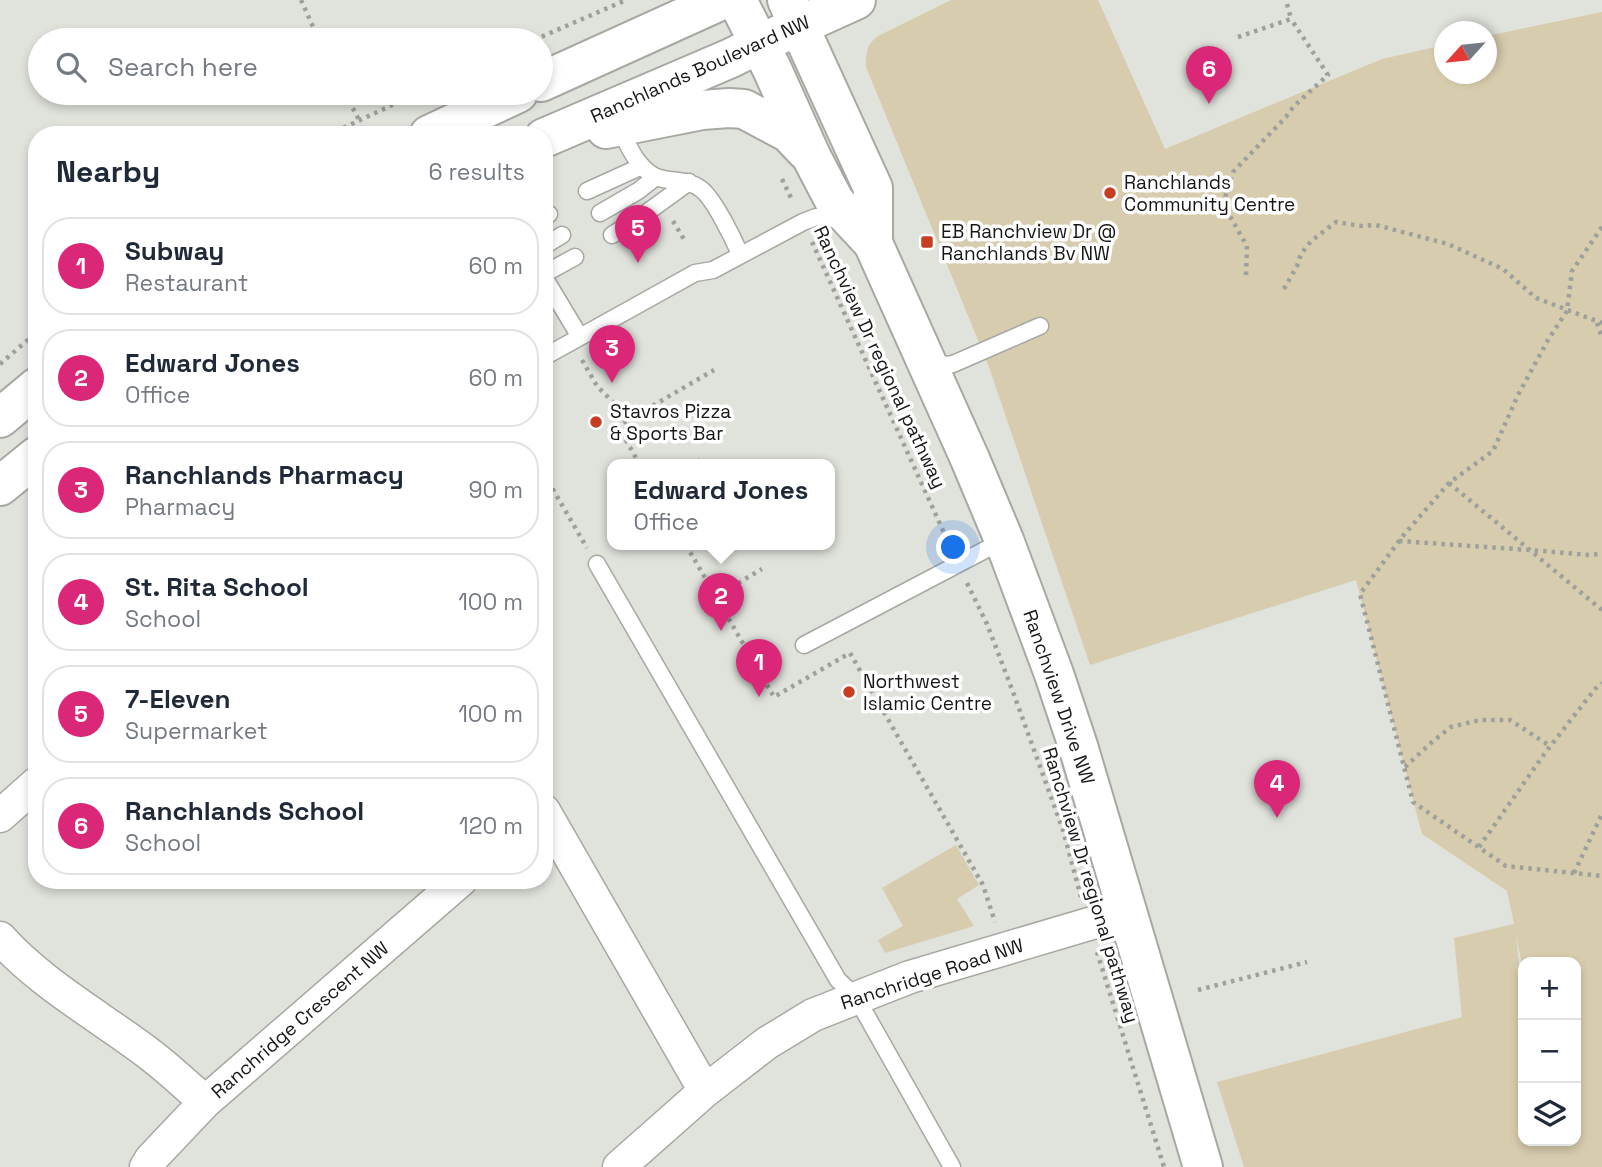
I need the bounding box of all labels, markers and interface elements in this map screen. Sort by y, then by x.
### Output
street label: Ranchlands Boulevard NW [586,9,814,129]
north arrow [1434,21,1497,84]
search box [28,28,553,105]
pin: 6 [1186,46,1232,104]
icon: search [52,48,90,86]
text: Search here [108,50,258,84]
text: Nearby [56,152,160,191]
text: 6 results [429,157,525,187]
place label: Ranchlands Community Centre [1124,170,1295,217]
marker: Ranchlands Community Centre [1102,185,1118,201]
pin: 5 [615,205,661,263]
place label: EB Ranchview Dr @ Ranchlands Bv NW [941,219,1117,266]
street label: Ranchview Dr regional pathway [808,222,952,492]
text: Subway [125,234,224,268]
marker: EB Ranchview Dr @ Ranchlands Bv NW [919,234,935,250]
text: 1 [76,251,86,281]
text: 60 m [468,251,523,281]
text: Restaurant [125,268,248,298]
pin: 3 [589,325,635,383]
text: Edward Jones [125,346,300,380]
text: 2 [74,363,88,393]
text: 60 m [468,363,523,393]
text: Office [125,380,190,410]
place label: Stavros Pizza & Sports Bar [610,399,731,446]
marker: Stavros Pizza & Sports Bar [588,414,604,430]
text: Ranchlands Pharmacy [125,458,404,492]
popup [607,459,835,550]
text: Edward Jones [634,473,808,507]
text: 3 [74,475,88,505]
text: 90 m [468,475,523,505]
text: Pharmacy [125,492,235,522]
text: Office [634,507,699,537]
your location [936,530,970,564]
text: St. Rita School [125,570,309,604]
pin: 2 [698,573,744,631]
text: 4 [74,587,88,617]
text: 100 m [458,587,523,617]
text: School [125,604,201,634]
street label: Ranchview Drive NW [1017,606,1101,788]
pin: 1 [736,639,782,697]
place label: Northwest Islamic Centre [863,669,992,716]
text: 7-Eleven [125,682,230,716]
marker: Northwest Islamic Centre [841,684,857,700]
text: 5 [74,699,88,729]
text: 100 m [458,699,523,729]
text: Supermarket [125,716,267,746]
street label: Ranchview Dr regional pathway [1037,744,1145,1026]
pin: 4 [1254,760,1300,818]
text: Ranchlands School [125,794,364,828]
text: 6 [74,811,88,841]
text: 120 m [459,811,523,841]
text: School [125,828,201,858]
street label: Ranchridge Road NW [837,933,1027,1015]
street label: Ranchridge Crescent NW [206,936,394,1104]
map controls [1518,957,1581,1146]
button: + [1518,957,1581,1020]
button: − [1518,1020,1581,1083]
button: layers [1518,1083,1581,1146]

